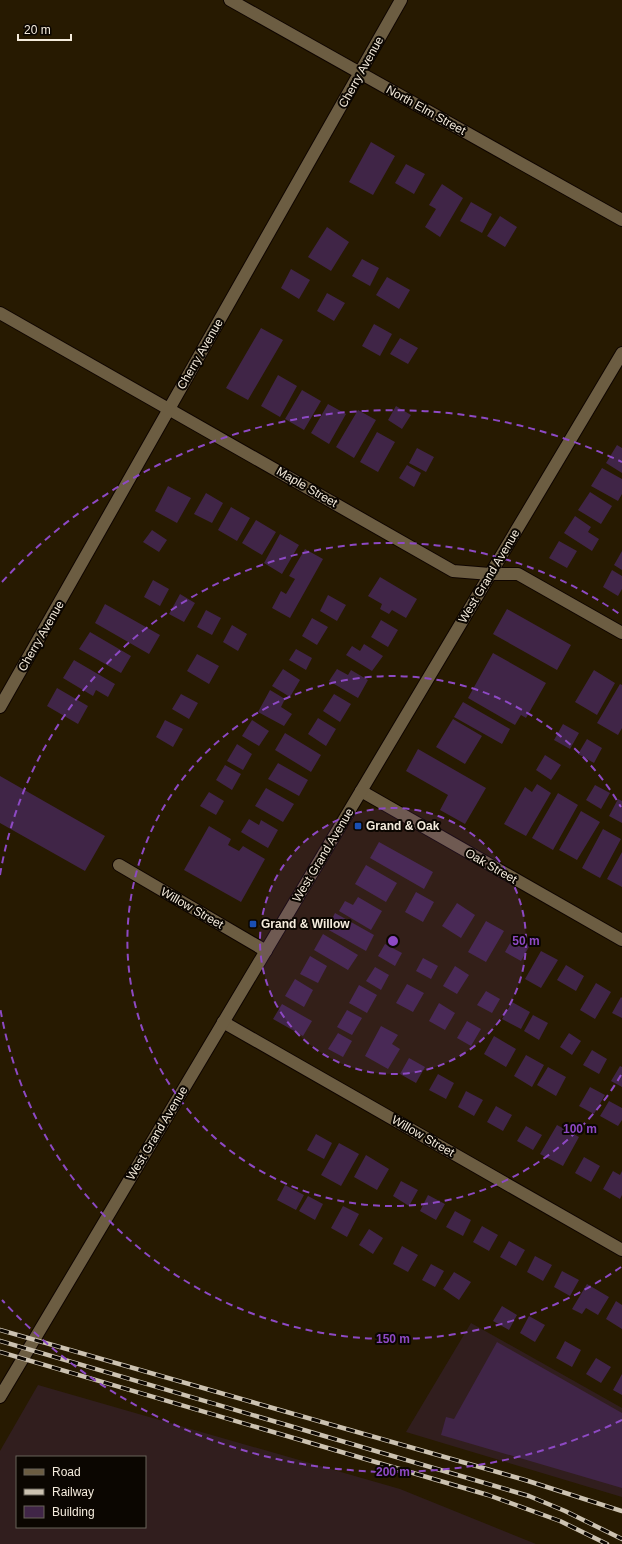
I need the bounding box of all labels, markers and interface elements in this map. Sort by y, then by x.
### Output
scale bar [18,16,71,42]
text: 20 m [24,23,51,37]
street label: Cherry Avenue [336,34,386,110]
street label: North Elm Street [384,82,469,138]
street label: Cherry Avenue [174,316,226,392]
street label: Maple Street [274,464,341,510]
street label: West Grand Avenue [455,526,523,625]
street label: Cherry Avenue [15,598,67,674]
street label: West Grand Avenue [289,805,357,904]
place label: Grand & Oak [366,819,440,833]
marker: Grand & Oak [353,821,363,831]
street label: Oak Street [463,846,520,887]
street label: Willow Street [158,884,226,932]
place label: Grand & Willow [261,917,350,931]
marker: Grand & Willow [248,919,258,929]
centre of rings [386,934,400,948]
text: 50 m [512,934,540,948]
street label: West Grand Avenue [123,1083,191,1182]
street label: Willow Street [389,1112,457,1160]
text: 100 m [563,1122,597,1136]
text: 150 m [376,1332,410,1346]
legend [16,1456,146,1528]
text: Road [52,1465,81,1479]
text: 200 m [376,1465,410,1479]
text: Railway [52,1485,94,1499]
text: Building [52,1505,95,1519]

